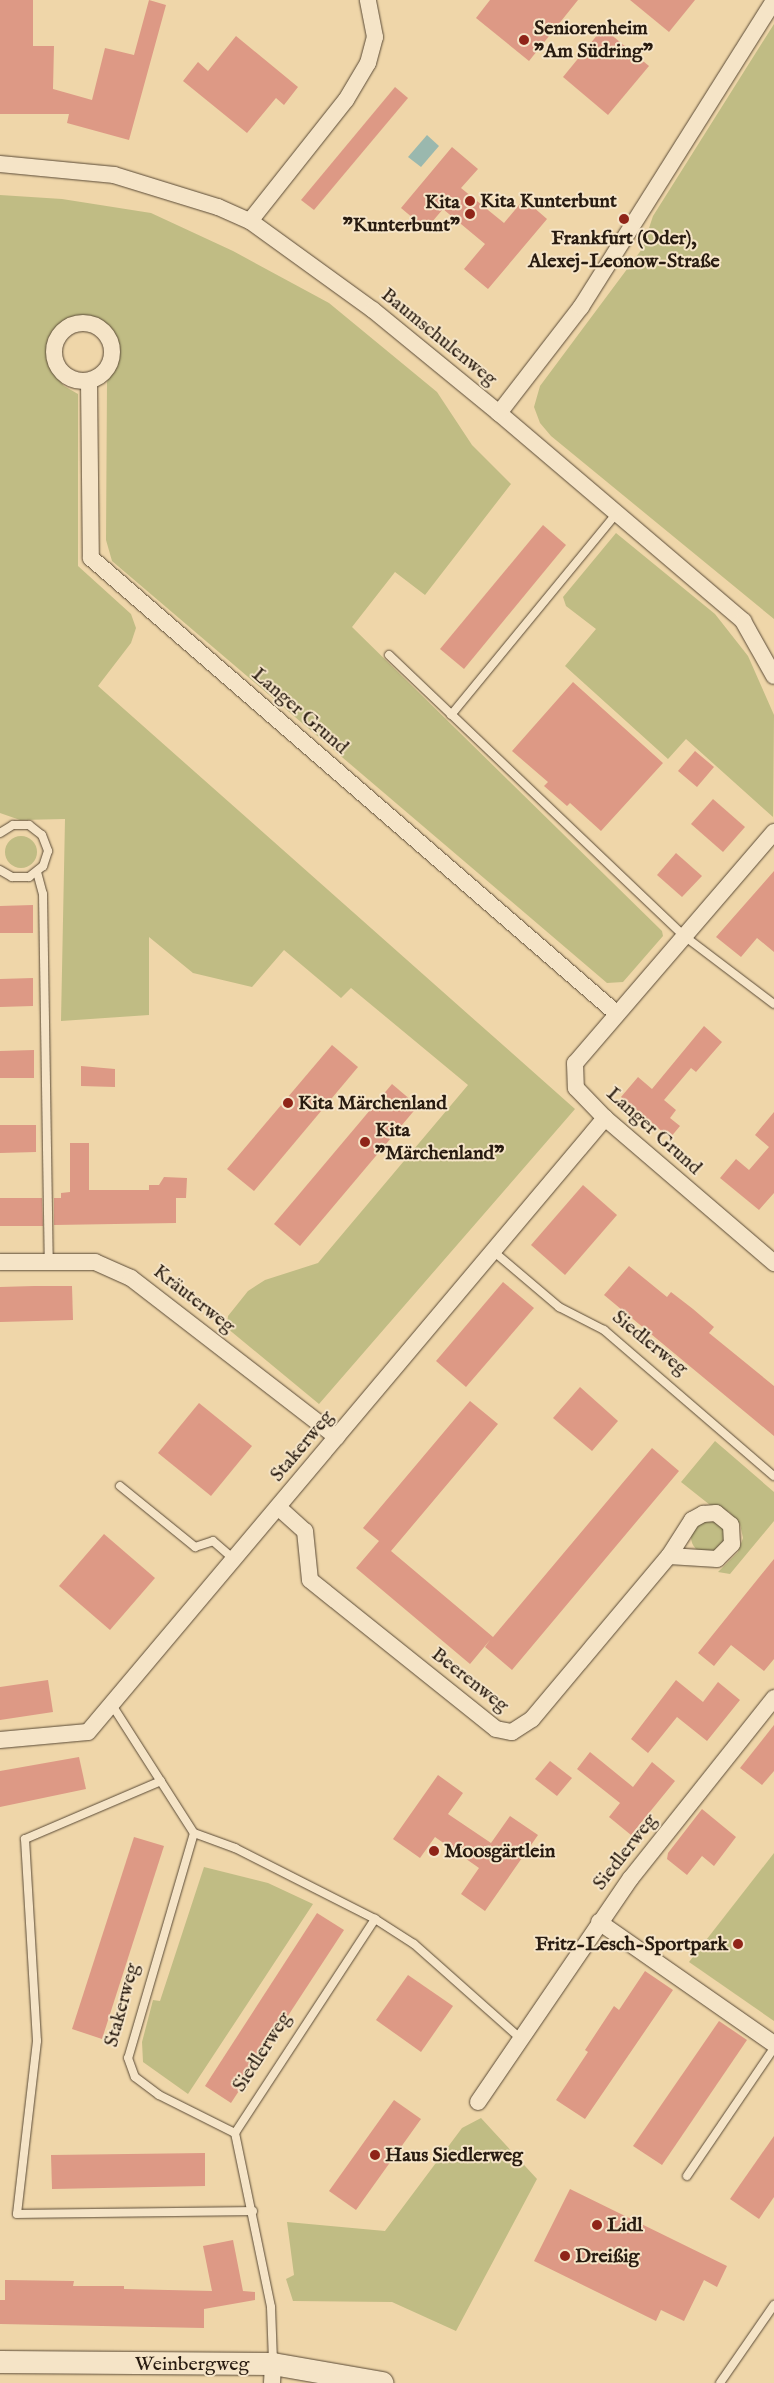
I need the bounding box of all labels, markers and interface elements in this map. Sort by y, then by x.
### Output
place label: Seniorenheim "Am Südring" [534,16,653,63]
marker: Seniorenheim "Am Südring" [518,34,530,46]
place label: Kita Kunterbunt [480,189,617,213]
place label: Kita "Kunterbunt" [343,190,460,237]
marker: Kita Kunterbunt [464,195,476,207]
marker: Kita "Kunterbunt" [464,208,476,220]
marker: Frankfurt (Oder), Alexej-Leonow-Straße [618,213,630,225]
place label: Frankfurt (Oder), Alexej-Leonow-Straße [528,227,720,274]
street label: Baumschulenweg [376,283,502,391]
street label: Langer Grund [247,663,353,759]
street label: Langer Grund [601,1082,707,1180]
place label: Kita Märchenland [298,1091,447,1115]
marker: Kita Märchenland [282,1097,294,1109]
place label: Kita "Märchenland" [375,1118,504,1165]
marker: Kita "Märchenland" [359,1136,371,1148]
street label: Kräuterweg [148,1260,240,1338]
street label: Siedlerweg [607,1305,693,1381]
street label: Stakerweg [265,1405,339,1487]
street label: Beerenweg [427,1642,513,1718]
street label: Siedlerweg [588,1809,662,1895]
place label: Moosgärtlein [444,1839,555,1863]
marker: Moosgärtlein [428,1845,440,1857]
place label: Fritz-Lesch-Sportpark [535,1932,728,1956]
marker: Fritz-Lesch-Sportpark [732,1938,744,1950]
street label: Stakerweg [99,1960,145,2050]
street label: Siedlerweg [227,2008,297,2096]
place label: Haus Siedlerweg [385,2143,523,2167]
marker: Haus Siedlerweg [369,2149,381,2161]
place label: Lidl [607,2213,643,2237]
marker: Lidl [591,2219,603,2231]
place label: Dreißig [575,2244,639,2268]
marker: Dreißig [559,2250,571,2262]
street label: Weinbergweg [135,2352,249,2376]

